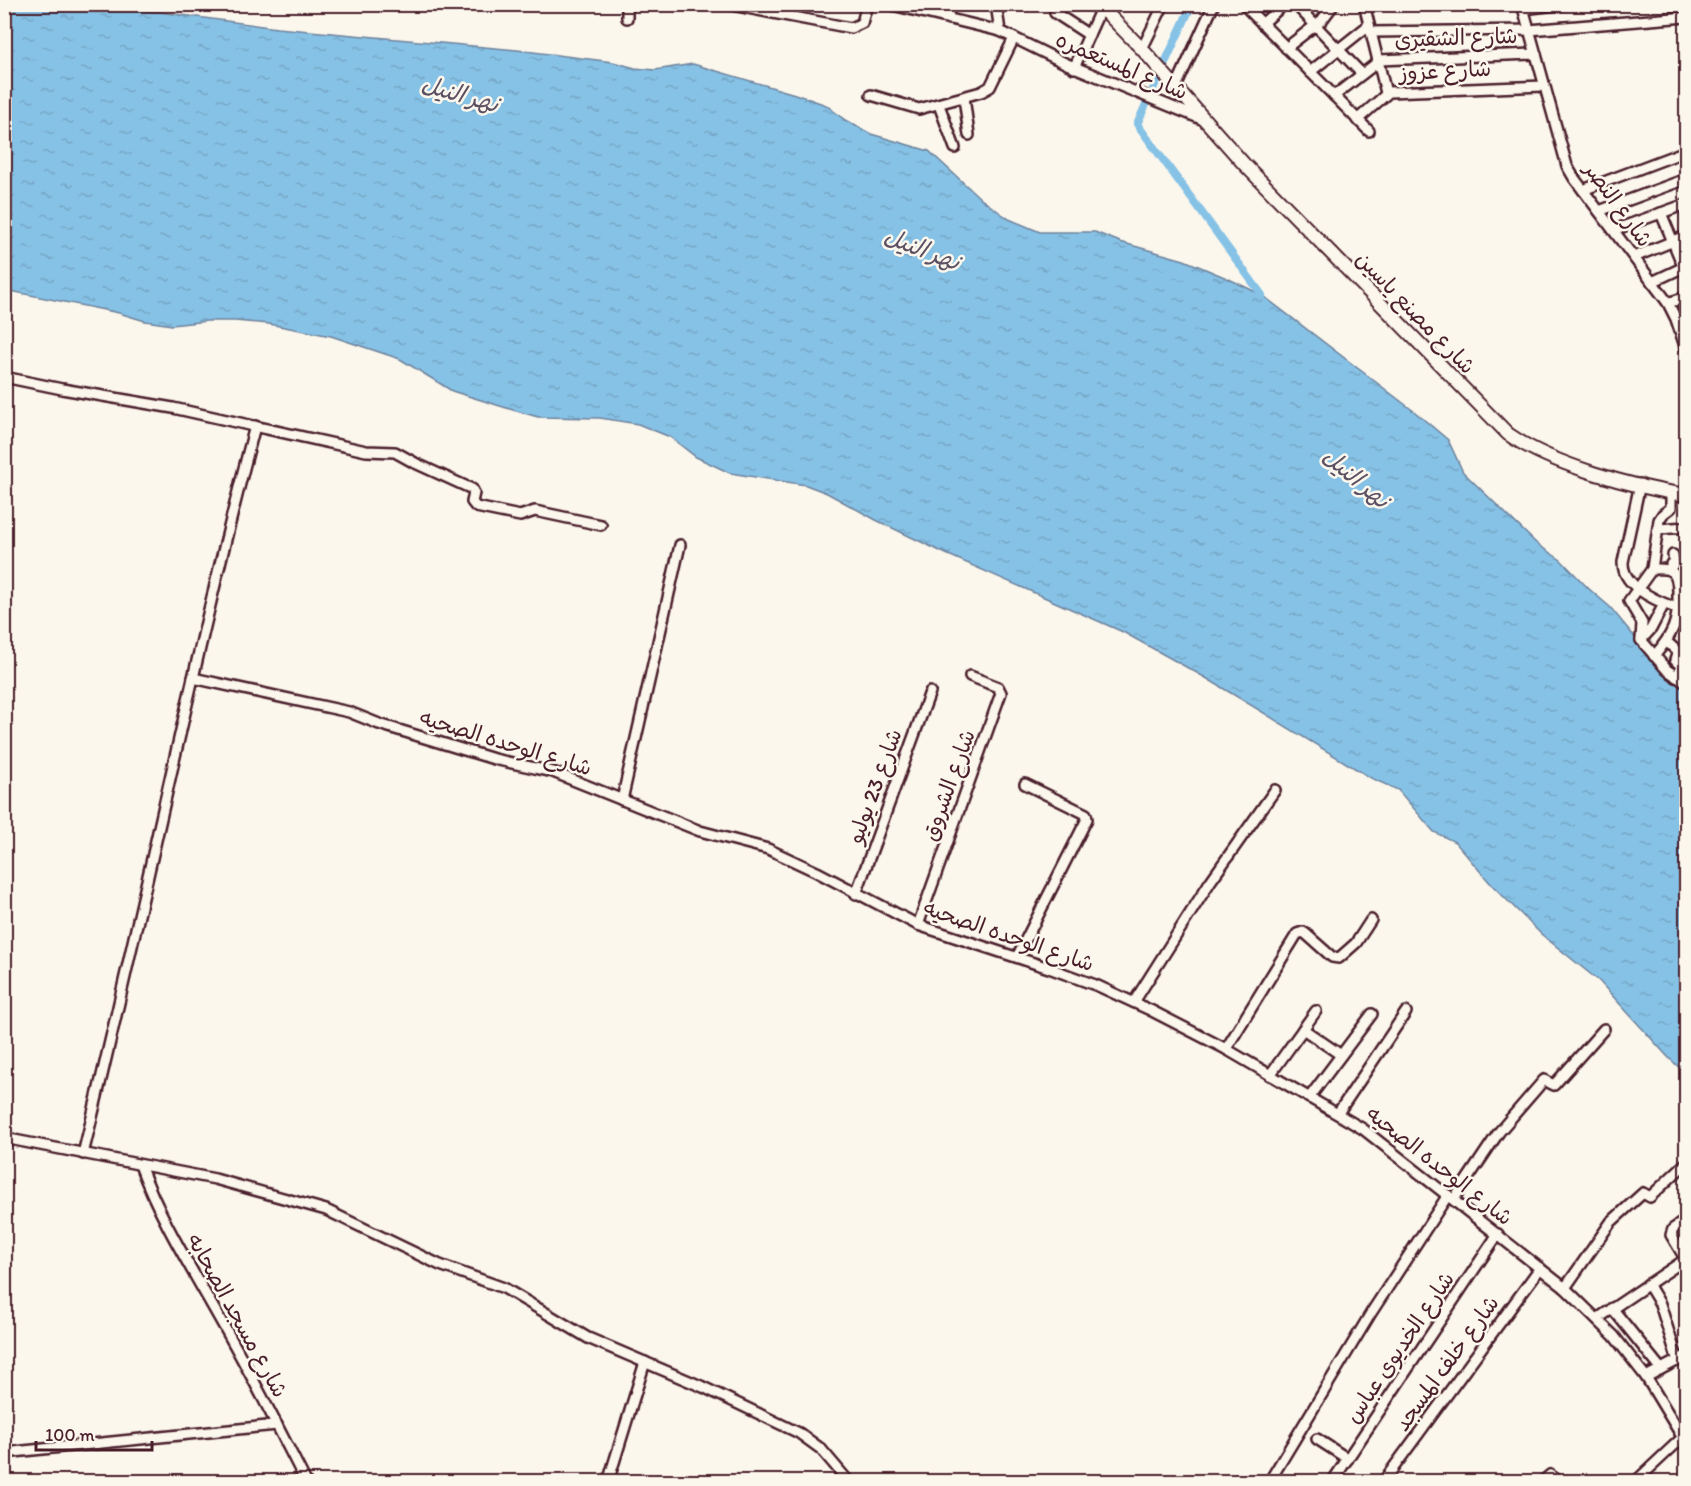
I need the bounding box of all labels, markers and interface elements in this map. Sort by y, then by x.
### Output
street label: شارع الشقيرى [1394,22,1518,55]
street label: شارع المستعمره [1051,26,1192,107]
street label: شارع عزوز [1396,55,1492,88]
water label: نهر النيل [418,69,505,119]
street label: شارع النصر [1576,155,1658,253]
water label: نهر النيل [880,221,967,277]
street label: شارع مصنع ياسين [1348,245,1481,382]
water label: نهر النيل [1317,441,1398,516]
street label: شارع الوحده الصحيه [416,703,595,783]
street label: شارع 23 يوليو [841,725,910,849]
street label: شارع الشروق [916,726,983,845]
street label: شارع الوحده الصحيه [919,894,1098,979]
street label: شارع الوحده الصحيه [1360,1100,1518,1233]
street label: شارع مسجد الصحابه [180,1228,294,1403]
street label: شارع الخديوى عباس [1339,1266,1462,1429]
street label: شارع خلف المسجد [1388,1290,1506,1438]
scale bar [36,1414,152,1452]
text: 100 m [45,1424,95,1446]

